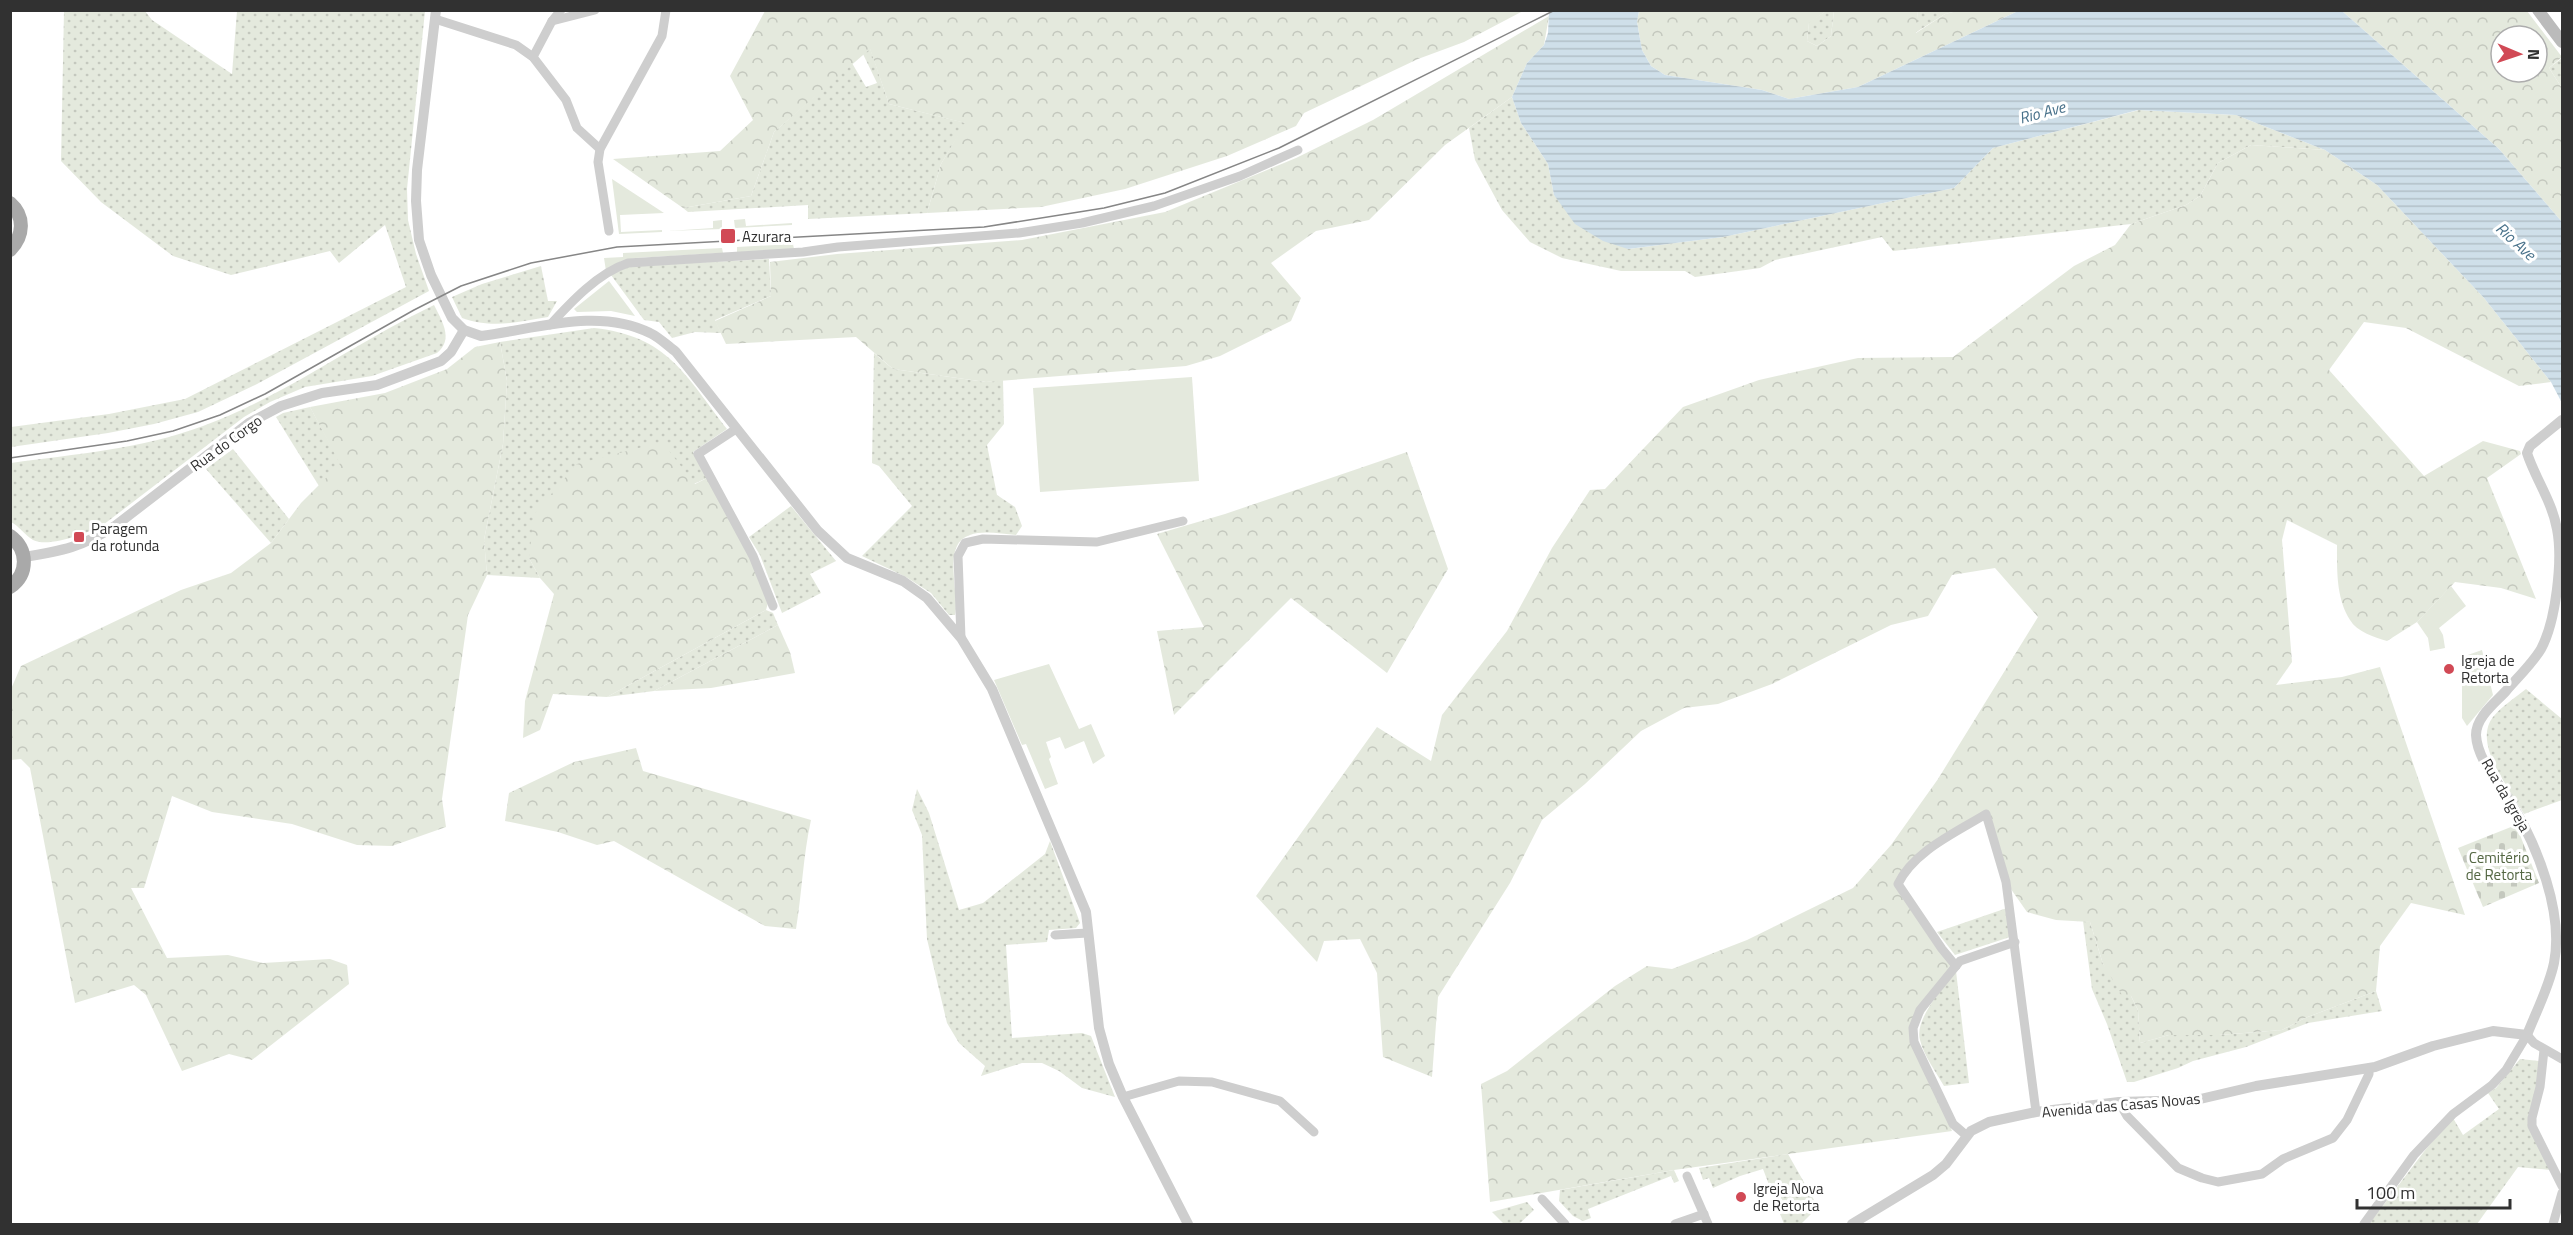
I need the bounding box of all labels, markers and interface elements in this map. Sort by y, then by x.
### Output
north arrow [2489,24,2549,84]
text: N [2522,49,2546,60]
water label: Rio Ave [2016,94,2069,130]
water label: Rio Ave [2491,216,2543,267]
place label: Azurara [742,225,792,248]
marker: Azurara [719,227,737,245]
street label: Rua do Corgo [185,409,267,477]
place label: Paragem da rotunda [91,517,160,557]
marker: Paragem da rotunda [72,530,86,544]
place label: Igreja de Retorta [2461,649,2514,689]
marker: Igreja de Retorta [2442,662,2456,676]
street label: Rua da Igreja [2476,754,2537,836]
park label: Cemitério de Retorta [2466,846,2533,886]
street label: Avenida das Casas Novas [2041,1087,2201,1123]
scale bar [2357,1172,2510,1210]
place label: Igreja Nova de Retorta [1753,1177,1824,1217]
text: 100 m [2366,1179,2415,1206]
marker: Igreja Nova de Retorta [1734,1190,1748,1204]

